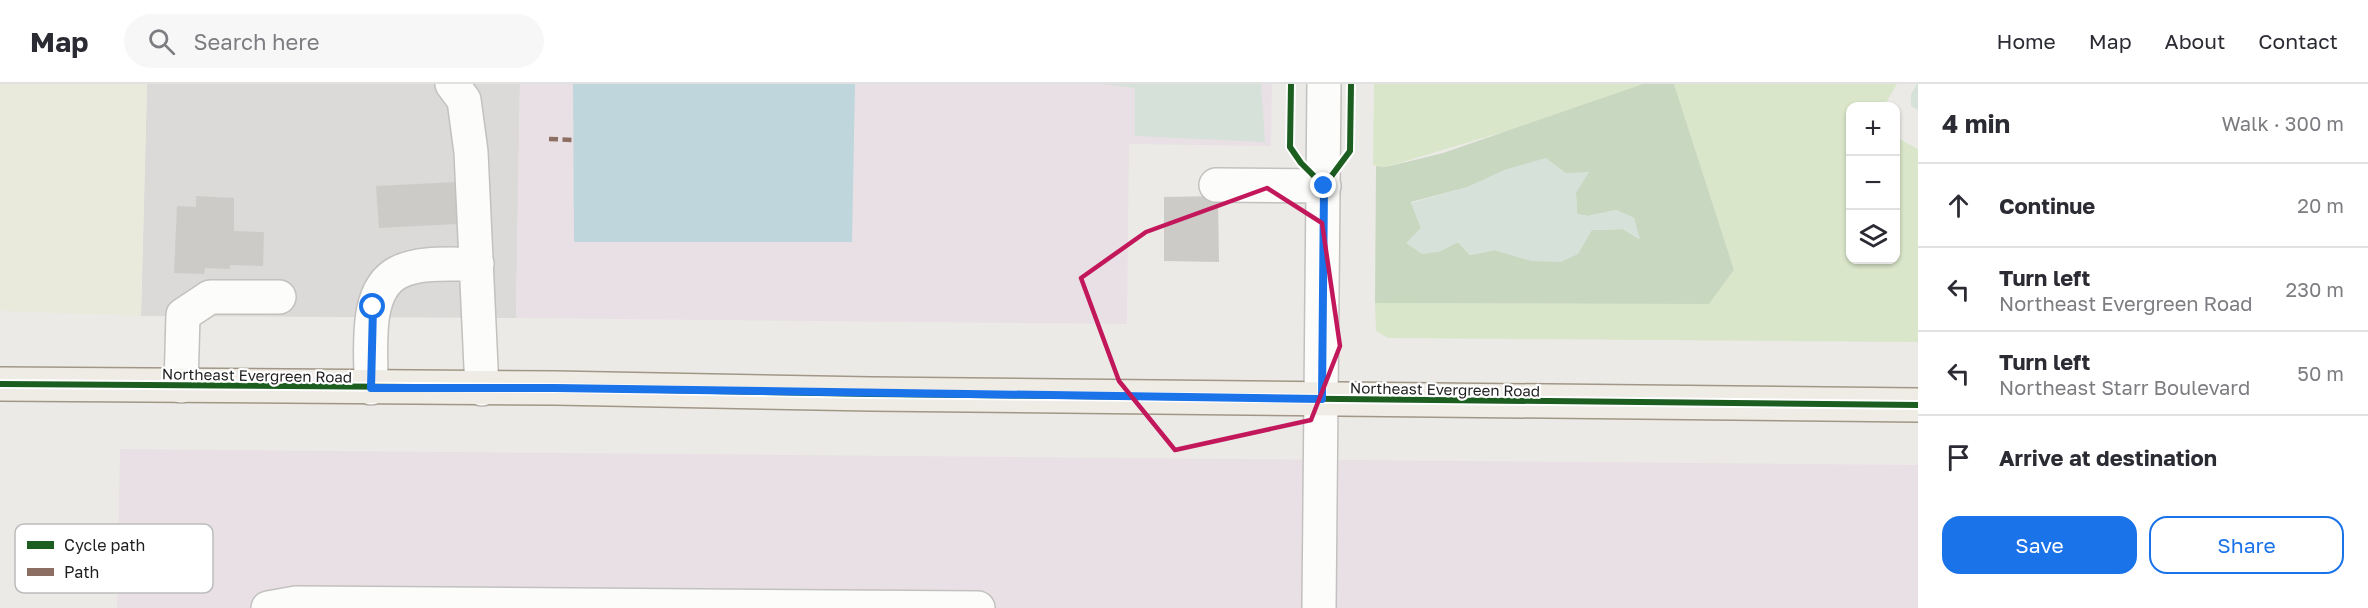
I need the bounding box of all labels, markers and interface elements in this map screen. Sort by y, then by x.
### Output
search box [124,14,544,68]
text: Map [30,25,88,58]
icon: search [145,25,178,58]
text: Search here [193,28,319,55]
text: Home [1996,28,2056,54]
text: Map [2089,28,2132,54]
text: About [2165,28,2225,54]
text: Contact [2258,28,2338,54]
map controls [1846,102,1900,264]
button: + [1846,102,1900,156]
text: 4 min [1942,108,2010,139]
text: Walk · 300 m [2221,111,2344,135]
button: − [1846,156,1900,210]
route end [1310,172,1336,198]
icon: ahead [1942,189,1975,222]
text: Continue [1999,192,2095,219]
text: 20 m [2297,193,2344,217]
button: layers [1846,210,1900,264]
text: Turn left [1999,264,2090,291]
icon: left [1942,273,1975,306]
text: 230 m [2286,277,2344,301]
text: Northeast Evergreen Road [1999,291,2253,315]
route start [359,293,385,319]
text: Turn left [1999,348,2090,375]
icon: left [1942,357,1975,390]
text: 50 m [2297,361,2344,385]
street label: Northeast Evergreen Road [162,364,352,386]
text: Northeast Starr Boulevard [1999,375,2250,399]
street label: Northeast Evergreen Road [1350,378,1540,400]
icon: arrive [1942,441,1975,474]
text: Arrive at destination [1999,444,2217,471]
button: Save [1942,516,2137,574]
button: Share [2149,516,2344,574]
legend [15,524,213,593]
text: Cycle path [64,535,145,555]
text: Path [64,562,99,582]

